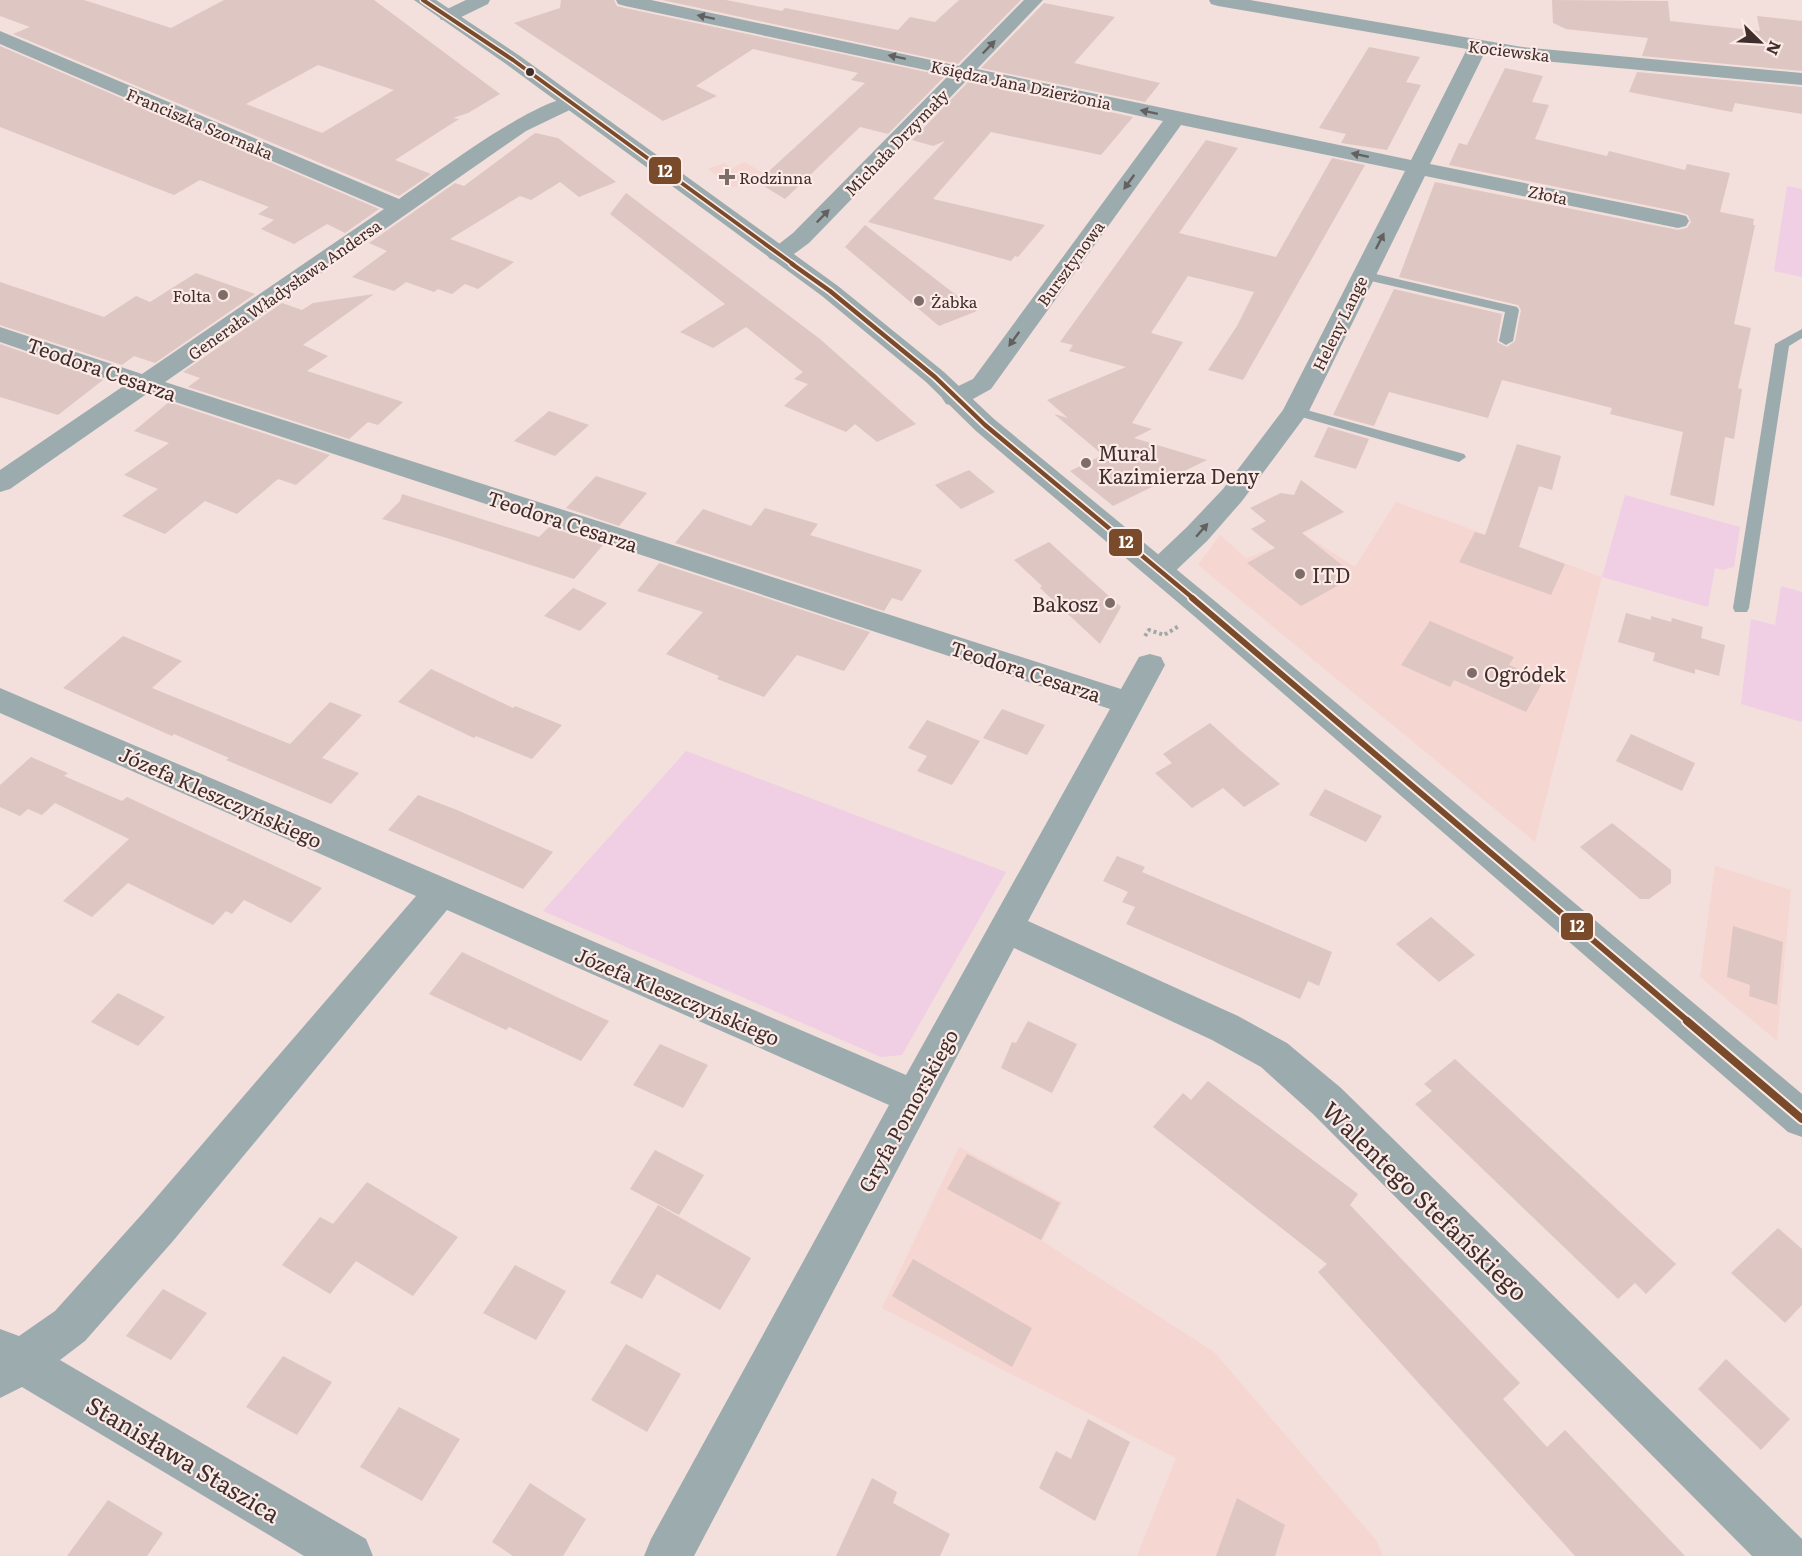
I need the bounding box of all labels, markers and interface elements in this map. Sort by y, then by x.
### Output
one-way arrow [696,12,715,21]
north arrow [1730,12,1790,72]
street label: Kociewska [1467,33,1551,67]
text: N [1761,37,1788,60]
one-way arrow [981,40,995,54]
one-way arrow [887,52,906,61]
street label: Księdza Jana Dzierżonia [928,53,1114,115]
unlabelled marker [524,66,536,78]
street label: Franciszka Szornaka [123,81,278,165]
street label: Michała Drzymały [838,82,954,201]
one-way arrow [1140,106,1158,116]
one-way arrow [1351,150,1370,160]
line badge: 12 [648,156,682,185]
text: 12 [657,158,673,182]
place label: Rodzinna [739,165,812,189]
marker: Rodzinna [720,170,734,184]
one-way arrow [1123,173,1135,189]
street label: Złota [1526,178,1570,210]
one-way arrow [815,210,829,224]
street label: Generała Władysława Andersa [183,213,386,365]
street label: Bursztynowa [1031,215,1110,311]
one-way arrow [1375,232,1385,249]
street label: Heleny Lange [1306,271,1372,375]
place label: Folta [173,283,211,307]
marker: Folta [216,288,230,302]
place label: Żabka [931,289,978,313]
marker: Żabka [912,294,926,308]
street label: Teodora Cesarza [23,328,181,408]
one-way arrow [1008,331,1020,347]
place label: Mural Kazimierza Deny [1098,437,1260,490]
marker: Mural Kazimierza Deny [1079,456,1093,470]
street label: Teodora Cesarza [484,481,642,559]
one-way arrow [1195,523,1209,538]
line badge: 12 [1108,528,1143,557]
text: 12 [1118,529,1134,553]
place label: ITD [1312,559,1350,589]
marker: ITD [1293,567,1307,581]
place label: Bakosz [1032,588,1098,618]
marker: Bakosz [1103,596,1117,610]
street label: Teodora Cesarza [947,631,1105,709]
place label: Ogródek [1484,658,1566,688]
marker: Ogródek [1465,666,1479,680]
street label: Józefa Kleszczyńskiego [115,738,327,854]
line badge: 12 [1560,912,1594,941]
text: 12 [1569,913,1585,937]
street label: Józefa Kleszczyńskiego [571,938,785,1052]
street label: Gryfa Pomorskiego [850,1023,964,1197]
street label: Walentego Stefańskiego [1315,1092,1537,1308]
street label: Stanisława Staszica [80,1386,288,1530]

